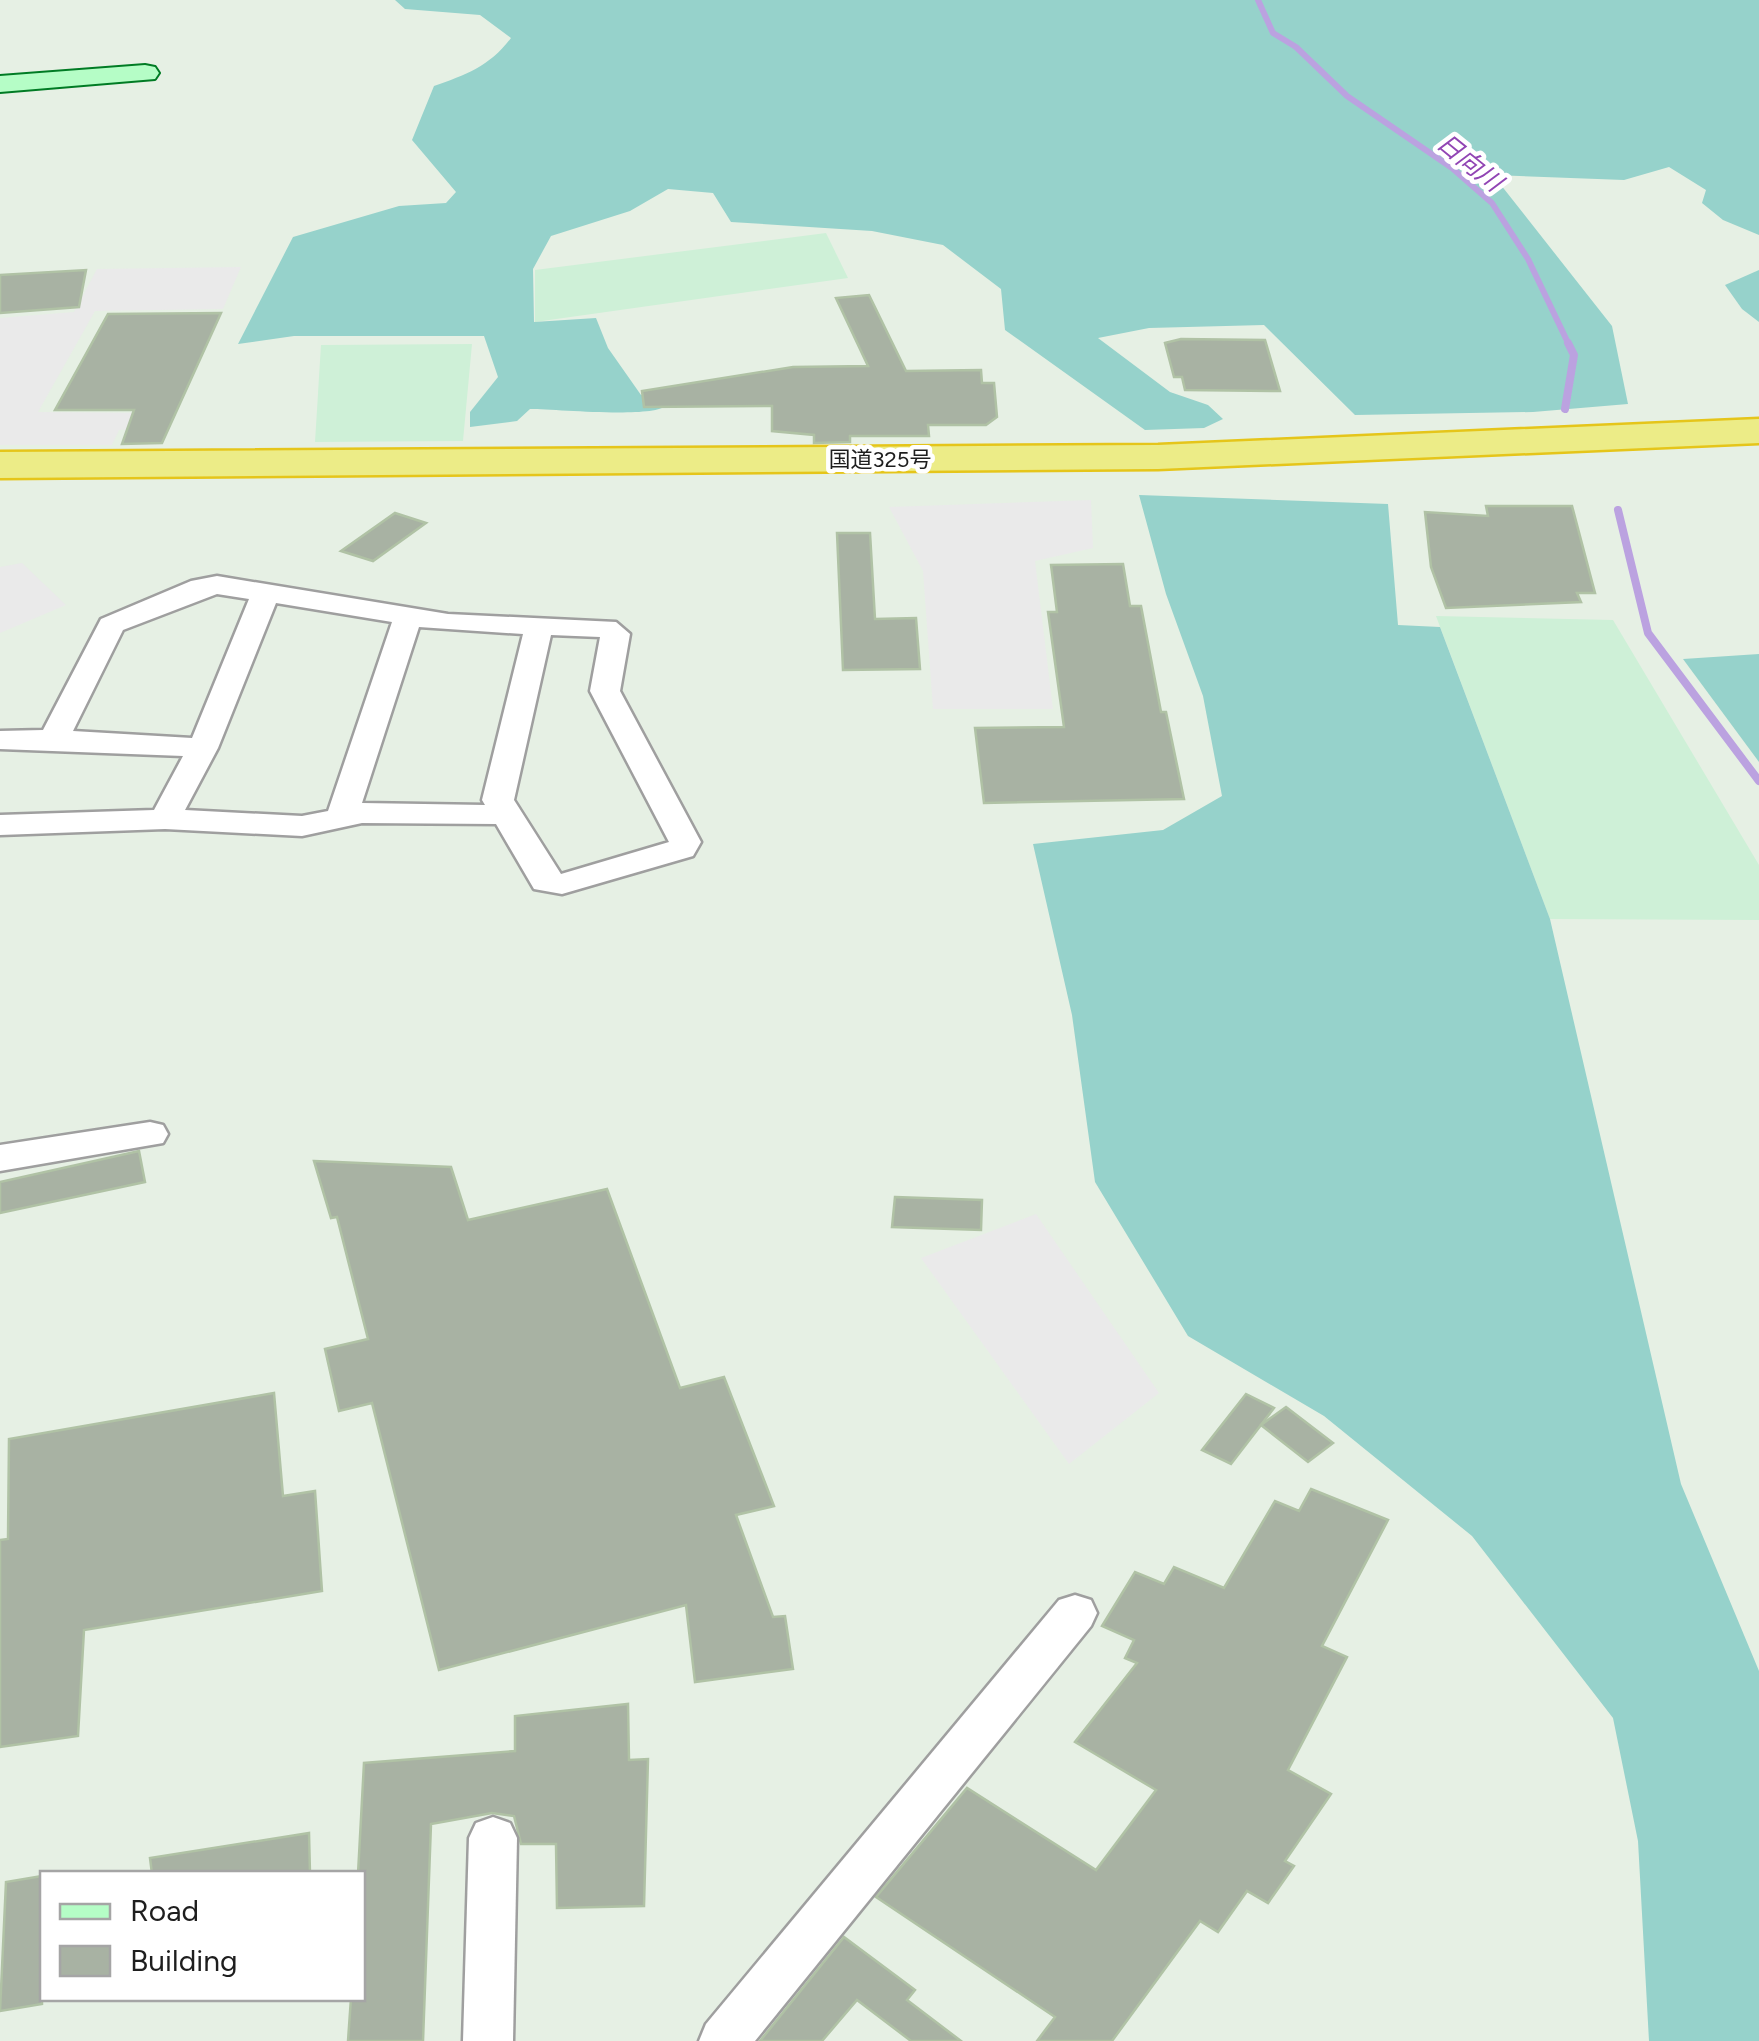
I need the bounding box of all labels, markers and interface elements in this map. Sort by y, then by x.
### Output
water label: 日向川 [1431,127,1511,199]
street label: 国道325号 [829,446,931,473]
legend [40,1871,365,2001]
text: Road [130,1892,199,1929]
text: Building [130,1942,238,1979]

